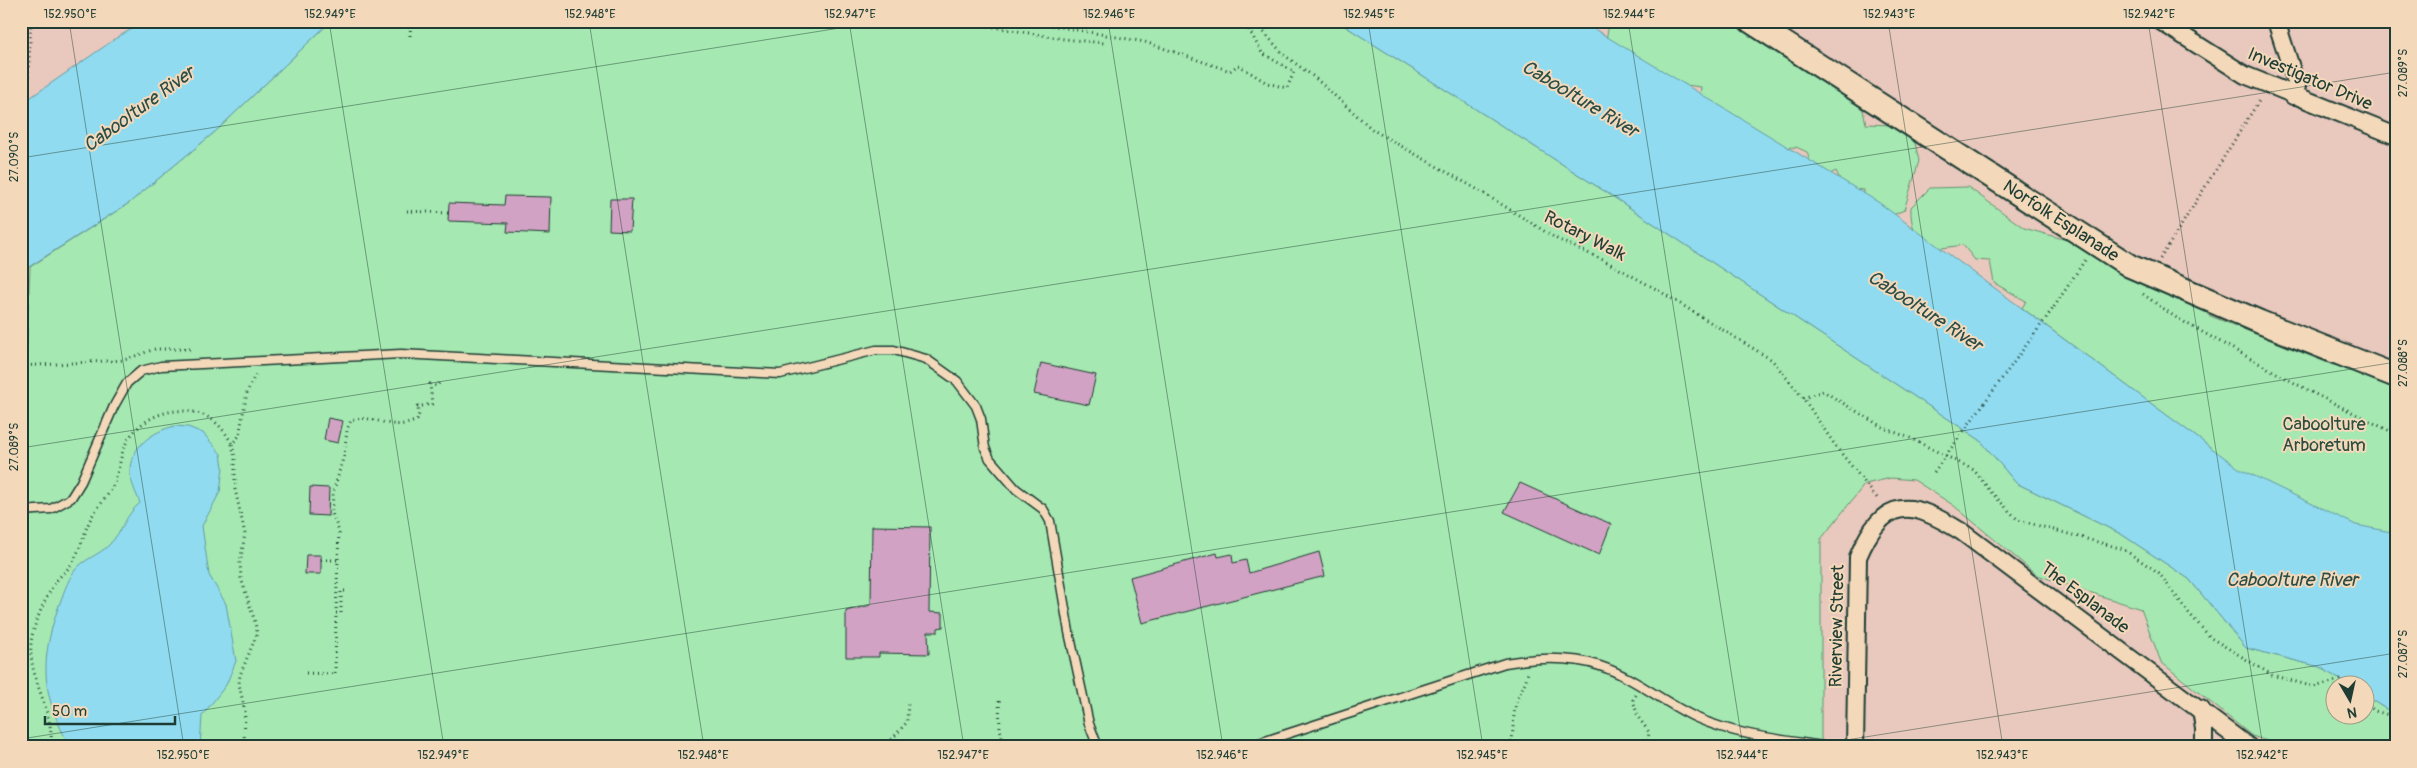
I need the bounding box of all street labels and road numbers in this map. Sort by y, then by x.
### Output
street label: Investigator Drive [2244,42,2376,116]
street label: Norfolk Esplanade [1998,175,2124,267]
street label: Rotary Walk [1540,205,1630,267]
street label: The Esplanade [2036,557,2134,639]
street label: Riverview Street [1824,564,1850,688]

